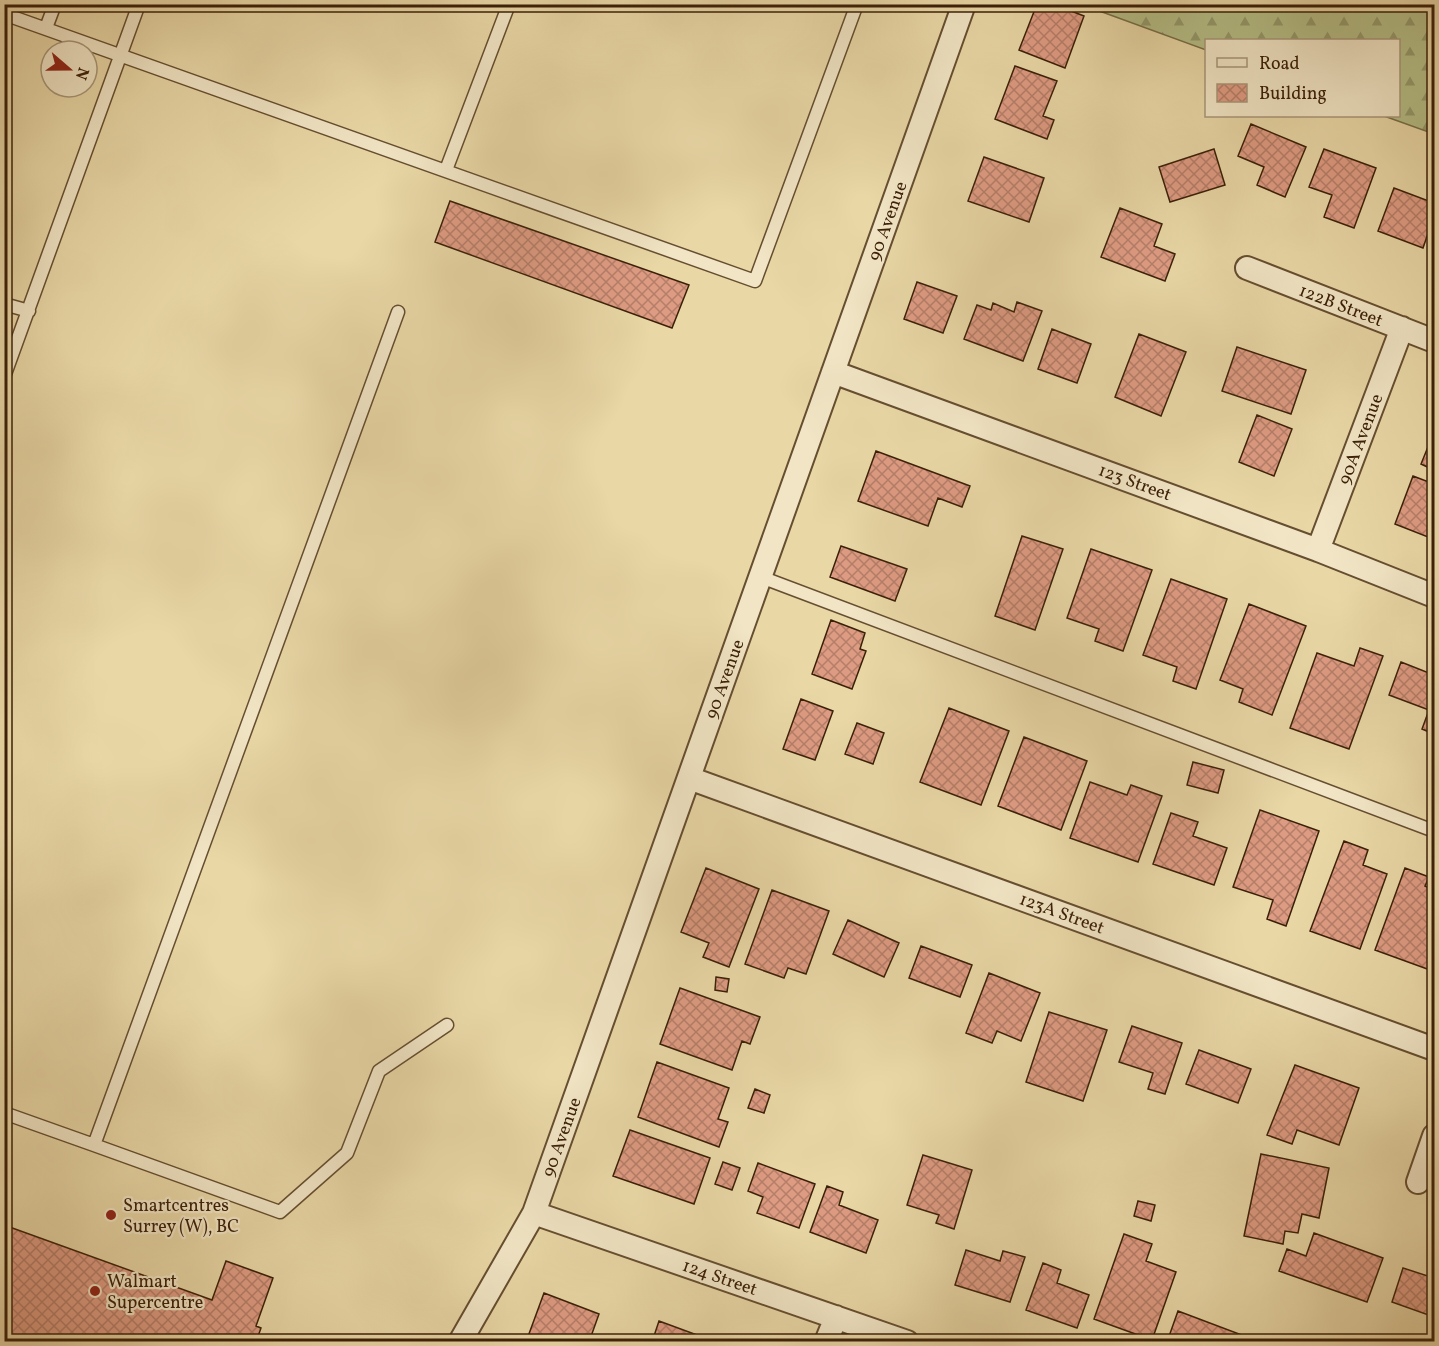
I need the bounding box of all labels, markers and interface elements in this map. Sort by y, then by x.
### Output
north arrow [39,39,99,99]
legend [1205,39,1400,117]
text: Road [1259,52,1300,77]
text: N [69,64,94,83]
text: Building [1259,82,1327,107]
street label: 90 Avenue [862,178,914,265]
street label: 122B Street [1295,279,1386,334]
street label: 90A Avenue [1333,390,1390,489]
street label: 123 Street [1094,459,1175,508]
street label: 90 Avenue [699,636,751,723]
street label: 123A Street [1015,887,1107,941]
street label: 90 Avenue [536,1094,588,1181]
place label: Smartcentres Surrey (W), BC [123,1194,239,1240]
marker: Smartcentres Surrey (W), BC [104,1208,118,1222]
street label: 124 Street [679,1254,760,1303]
place label: Walmart Supercentre [107,1270,203,1316]
marker: Walmart Supercentre [88,1284,102,1298]

